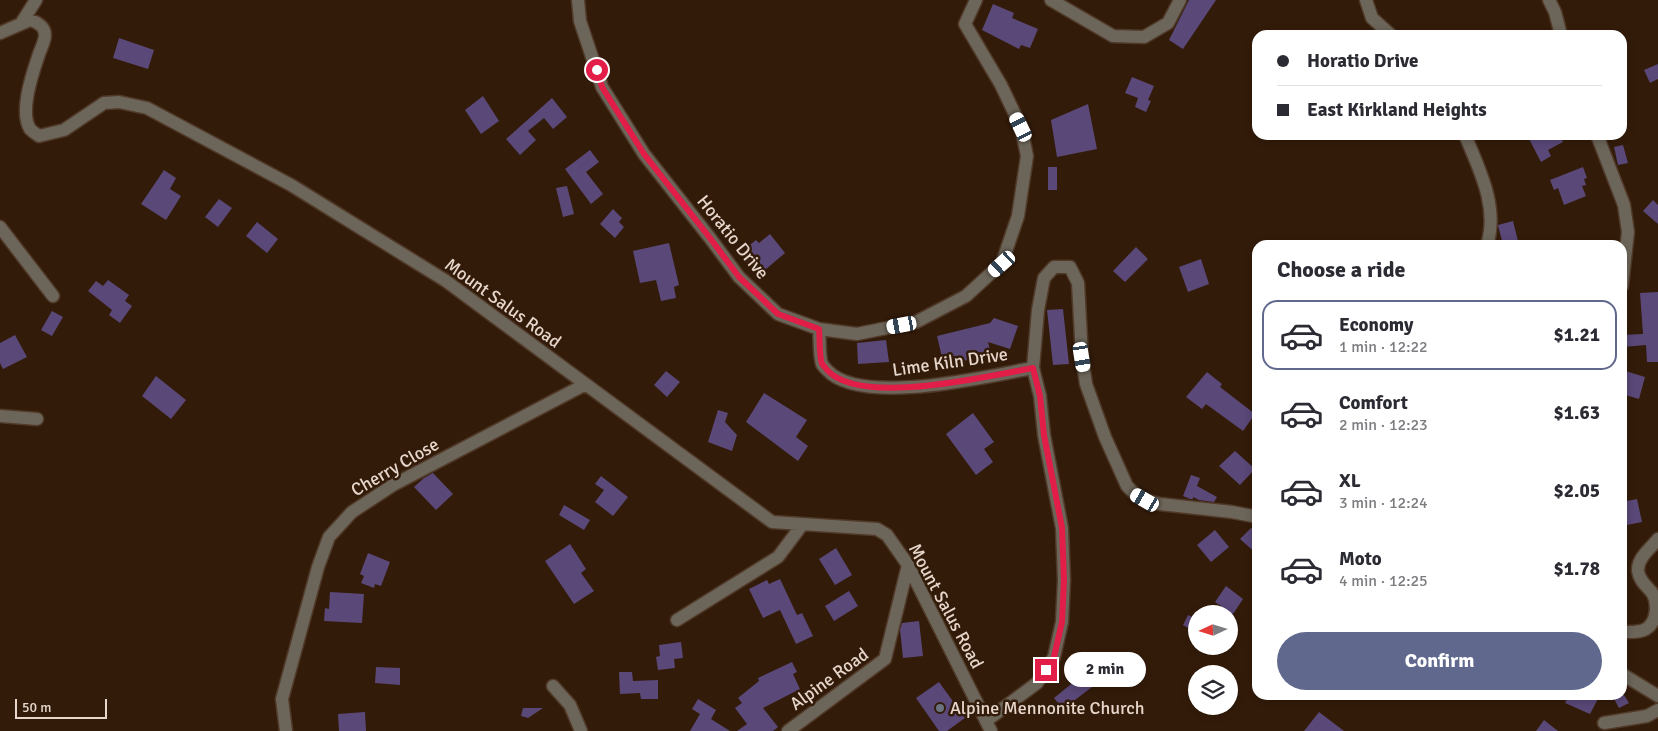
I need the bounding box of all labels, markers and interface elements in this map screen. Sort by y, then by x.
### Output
text: Horatio Drive [1307,49,1418,73]
route start [586,59,608,81]
text: East Kirkland Heights [1307,98,1487,122]
car [1007,110,1034,144]
street label: Horatio Drive [692,191,774,283]
car [985,248,1018,280]
street label: Mount Salus Road [441,253,565,353]
text: Choose a ride [1277,256,1405,283]
icon: car [1279,313,1324,358]
text: Economy [1339,313,1413,337]
car [885,315,918,335]
text: $1.21 [1554,323,1600,347]
text: 1 min · 12:22 [1339,337,1428,357]
car [1072,341,1091,373]
street label: Lime Kiln Drive [891,343,1009,381]
icon: car [1279,391,1324,436]
text: Comfort [1339,391,1408,415]
text: $1.63 [1554,401,1600,425]
text: 2 min · 12:23 [1339,415,1428,435]
street label: Cherry Close [347,433,443,501]
icon: car [1279,469,1324,514]
text: XL [1339,469,1361,493]
text: $2.05 [1554,479,1600,503]
car [1128,486,1161,514]
text: 3 min · 12:24 [1339,493,1428,513]
street label: Mount Salus Road [904,540,988,672]
icon: car [1279,547,1324,592]
text: Moto [1339,547,1382,571]
text: $1.78 [1554,557,1600,581]
text: 4 min · 12:25 [1339,571,1428,591]
north arrow [1188,605,1238,655]
map controls [1188,605,1238,715]
button: Confirm [1277,632,1602,690]
street label: Alpine Road [785,643,873,715]
callout: 2 min [1064,652,1146,688]
route end [1035,659,1057,681]
text: 2 min [1086,659,1124,679]
button: layers [1188,665,1238,715]
scale bar [15,696,108,719]
place label: Alpine Mennonite Church [950,697,1145,719]
text: 50 m [22,699,51,716]
marker: Alpine Mennonite Church [934,702,946,714]

